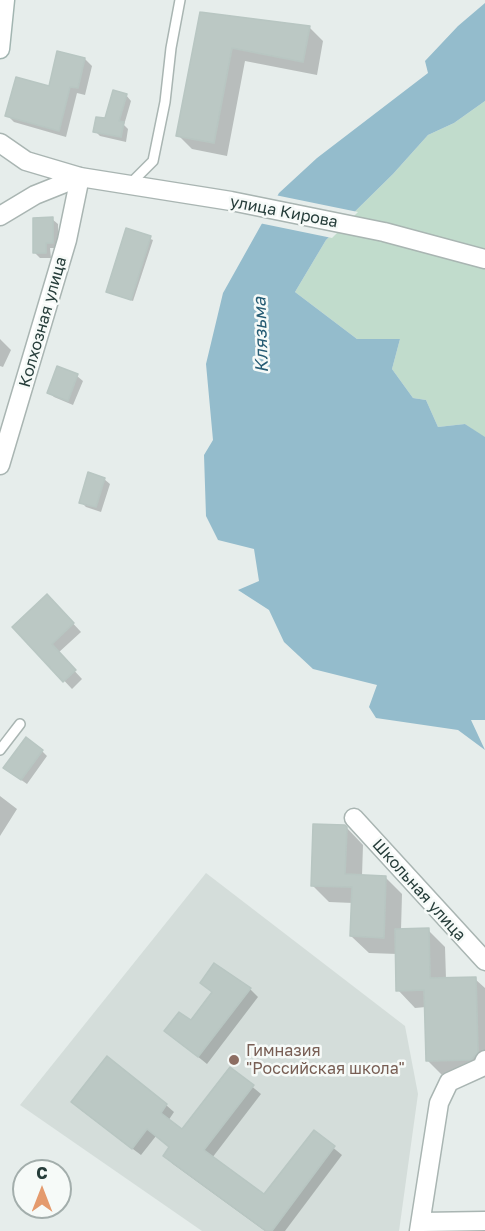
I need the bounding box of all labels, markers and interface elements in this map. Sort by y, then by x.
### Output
street label: улица Кирова [228,192,340,232]
street label: Колхозная улица [15,254,71,390]
water label: Клязьма [249,297,273,373]
street label: Школьная улица [368,835,470,945]
place label: Гимназия "Российская школа" [246,1041,405,1079]
marker: Гимназия "Российская школа" [227,1053,241,1067]
north arrow [12,1159,72,1219]
text: С [36,1163,48,1183]

